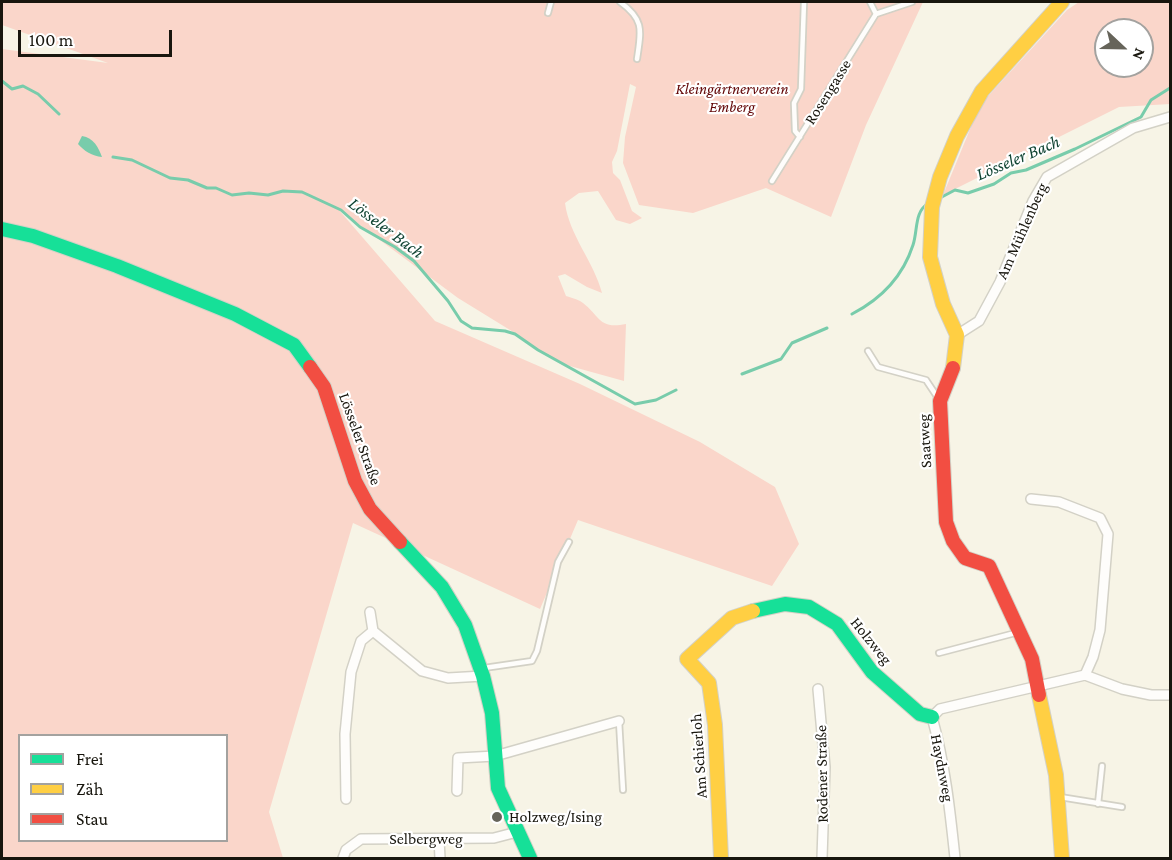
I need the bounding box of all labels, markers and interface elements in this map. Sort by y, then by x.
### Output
scale bar [21,18,176,56]
north arrow [1094,18,1154,78]
text: 100 m [29,30,73,50]
text: N [1129,46,1149,62]
street label: Rosengasse [800,56,856,128]
park label: Kleingärtnerverein Emberg [675,79,789,117]
water label: Lösseler Bach [973,131,1063,185]
street label: Am Mühlenberg [992,180,1052,282]
water label: Lösseler Bach [344,193,428,263]
street label: Lösseler Straße [334,390,386,488]
street label: Saatweg [914,414,936,468]
street label: Holzweg [846,613,896,669]
street label: Am Schierloh [686,713,712,799]
street label: Rodener Straße [812,725,832,823]
street label: Haydnweg [926,733,958,803]
legend [18,734,228,842]
text: Frei [76,749,103,769]
text: Zäh [76,779,103,799]
place label: Holzweg/Ising [509,807,602,827]
text: Stau [76,809,108,829]
marker: Holzweg/Ising [490,810,504,824]
street label: Selbergweg [389,829,463,849]

